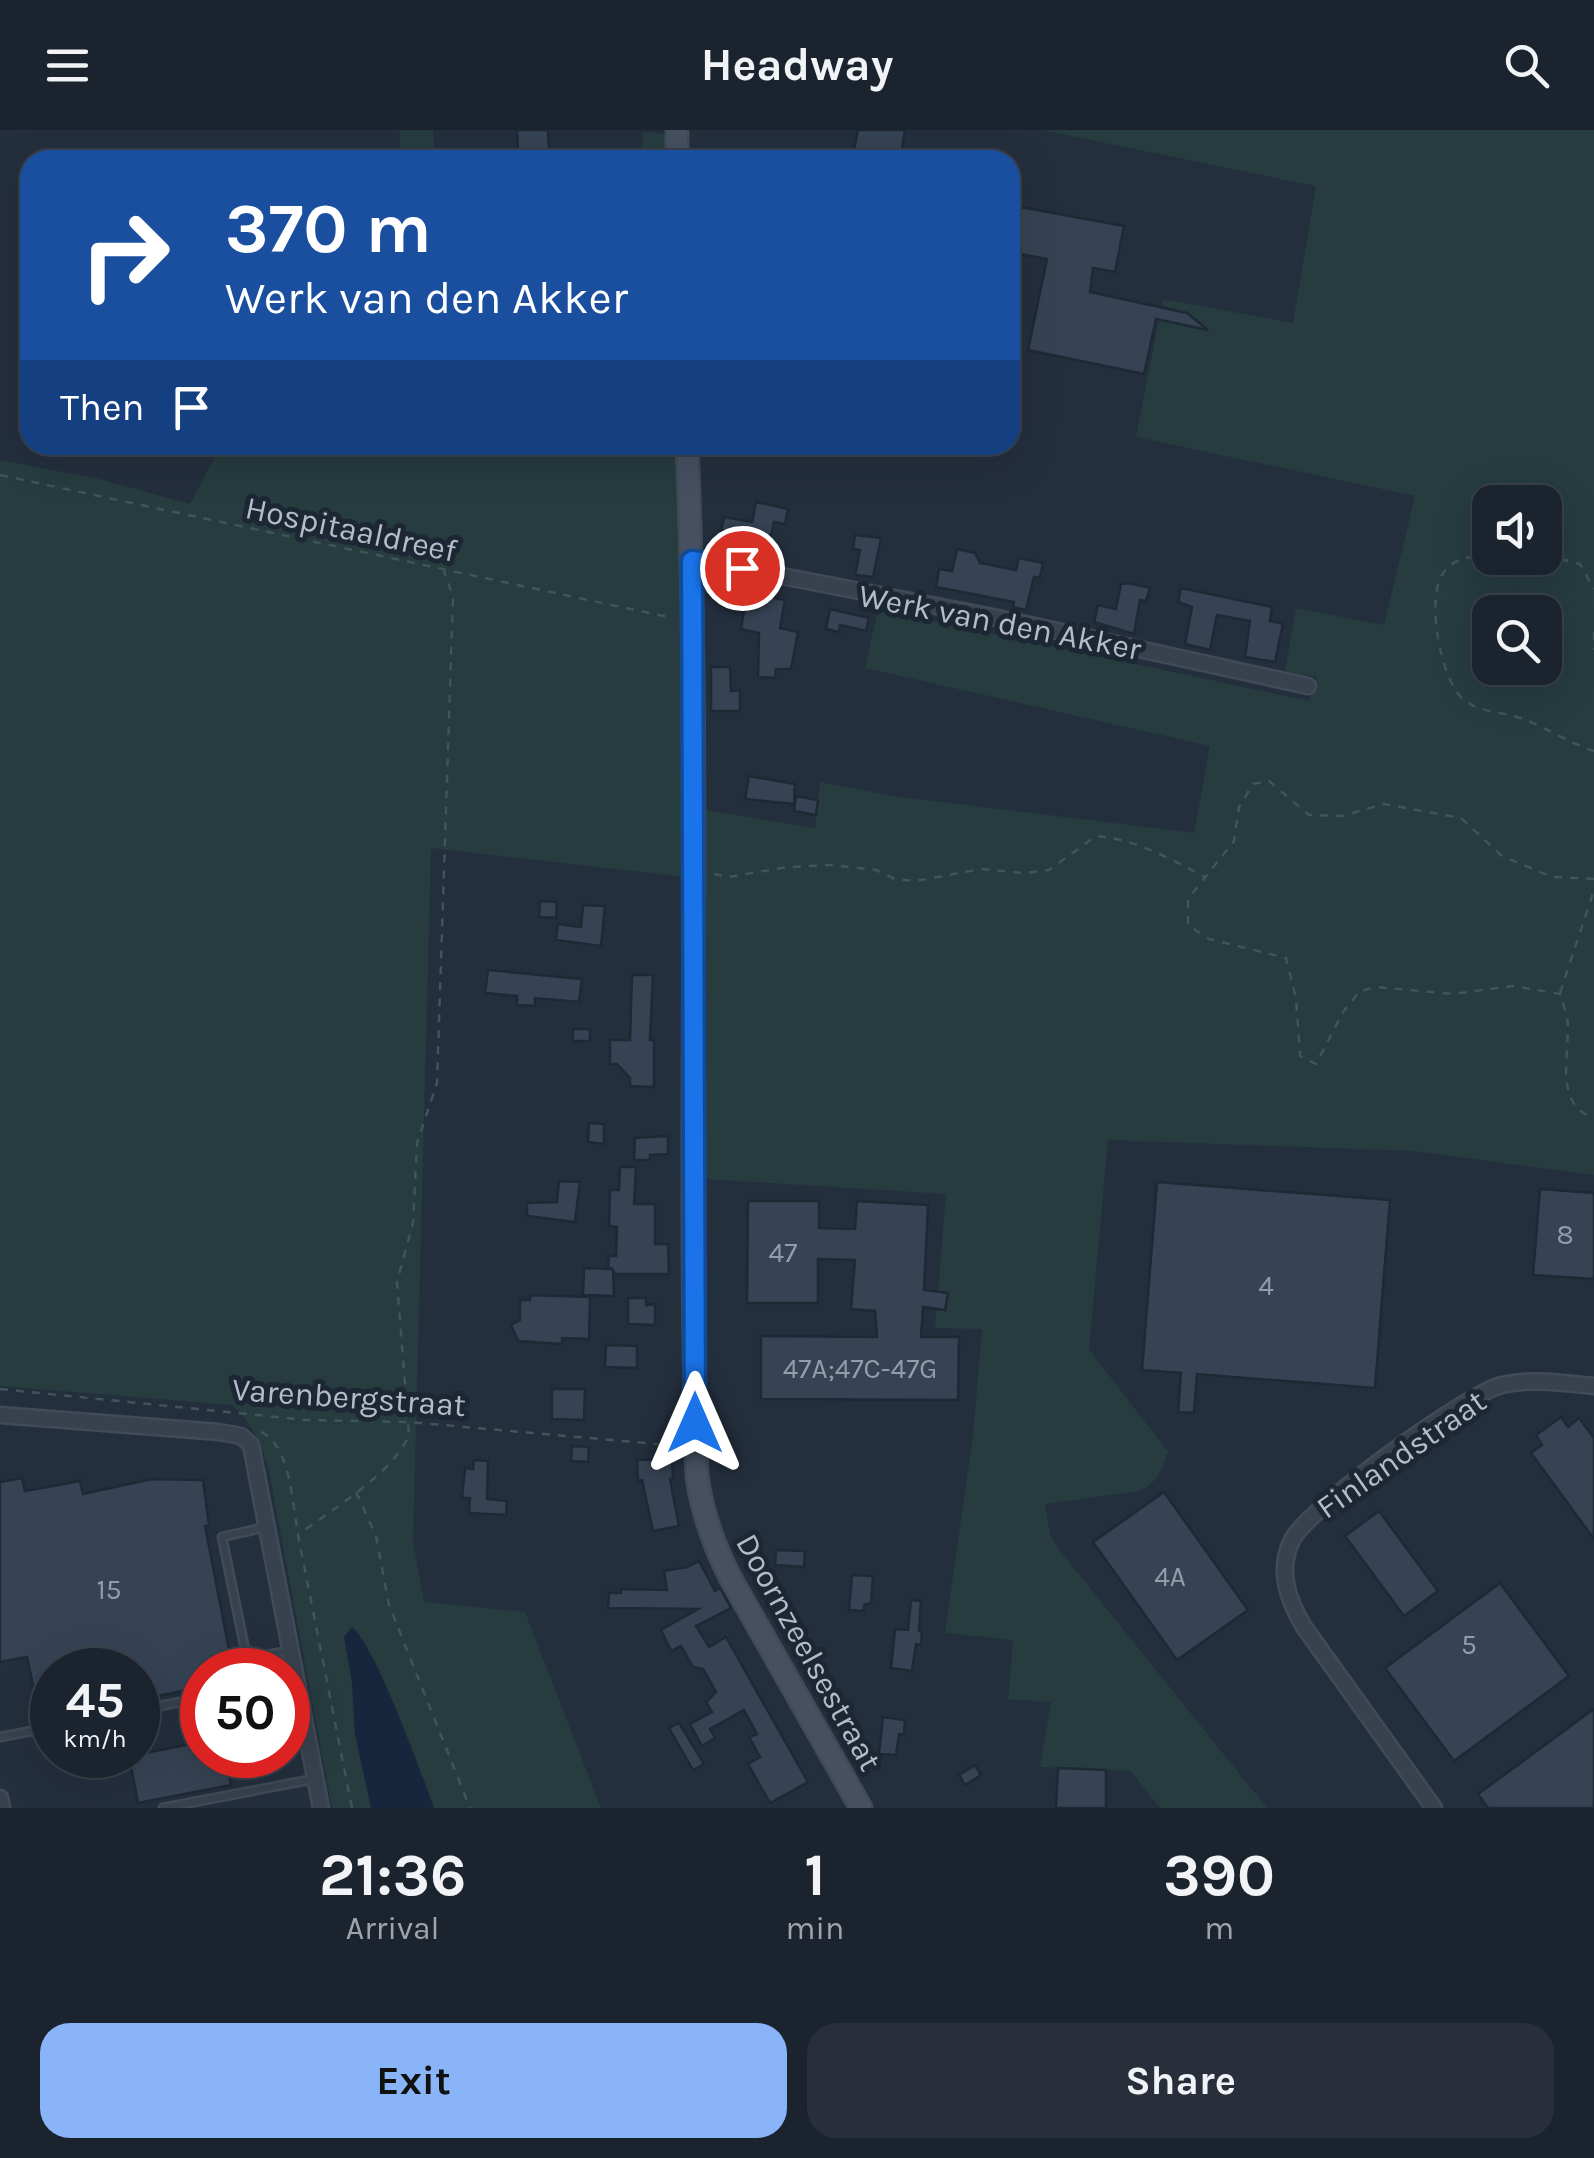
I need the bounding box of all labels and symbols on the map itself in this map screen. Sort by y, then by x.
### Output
street label: Hospitaaldreef [242,489,461,570]
pin [700,526,785,611]
street label: Werk van den Akker [856,577,1145,668]
house number: 8 [1556,1218,1574,1251]
house number: 47 [769,1236,797,1269]
house number: 4 [1258,1269,1274,1302]
house number: 47A;47C-47G [783,1352,937,1385]
street label: Varenbergstraat [231,1371,467,1424]
position arrow [643,1371,747,1475]
street label: Finlandstraat [1310,1382,1493,1526]
street label: Doornzeelsestraat [728,1527,889,1777]
house number: 4A [1154,1560,1186,1593]
house number: 15 [96,1573,122,1606]
house number: 5 [1461,1628,1477,1661]
speed limit sign: 50 [180,1648,310,1778]

